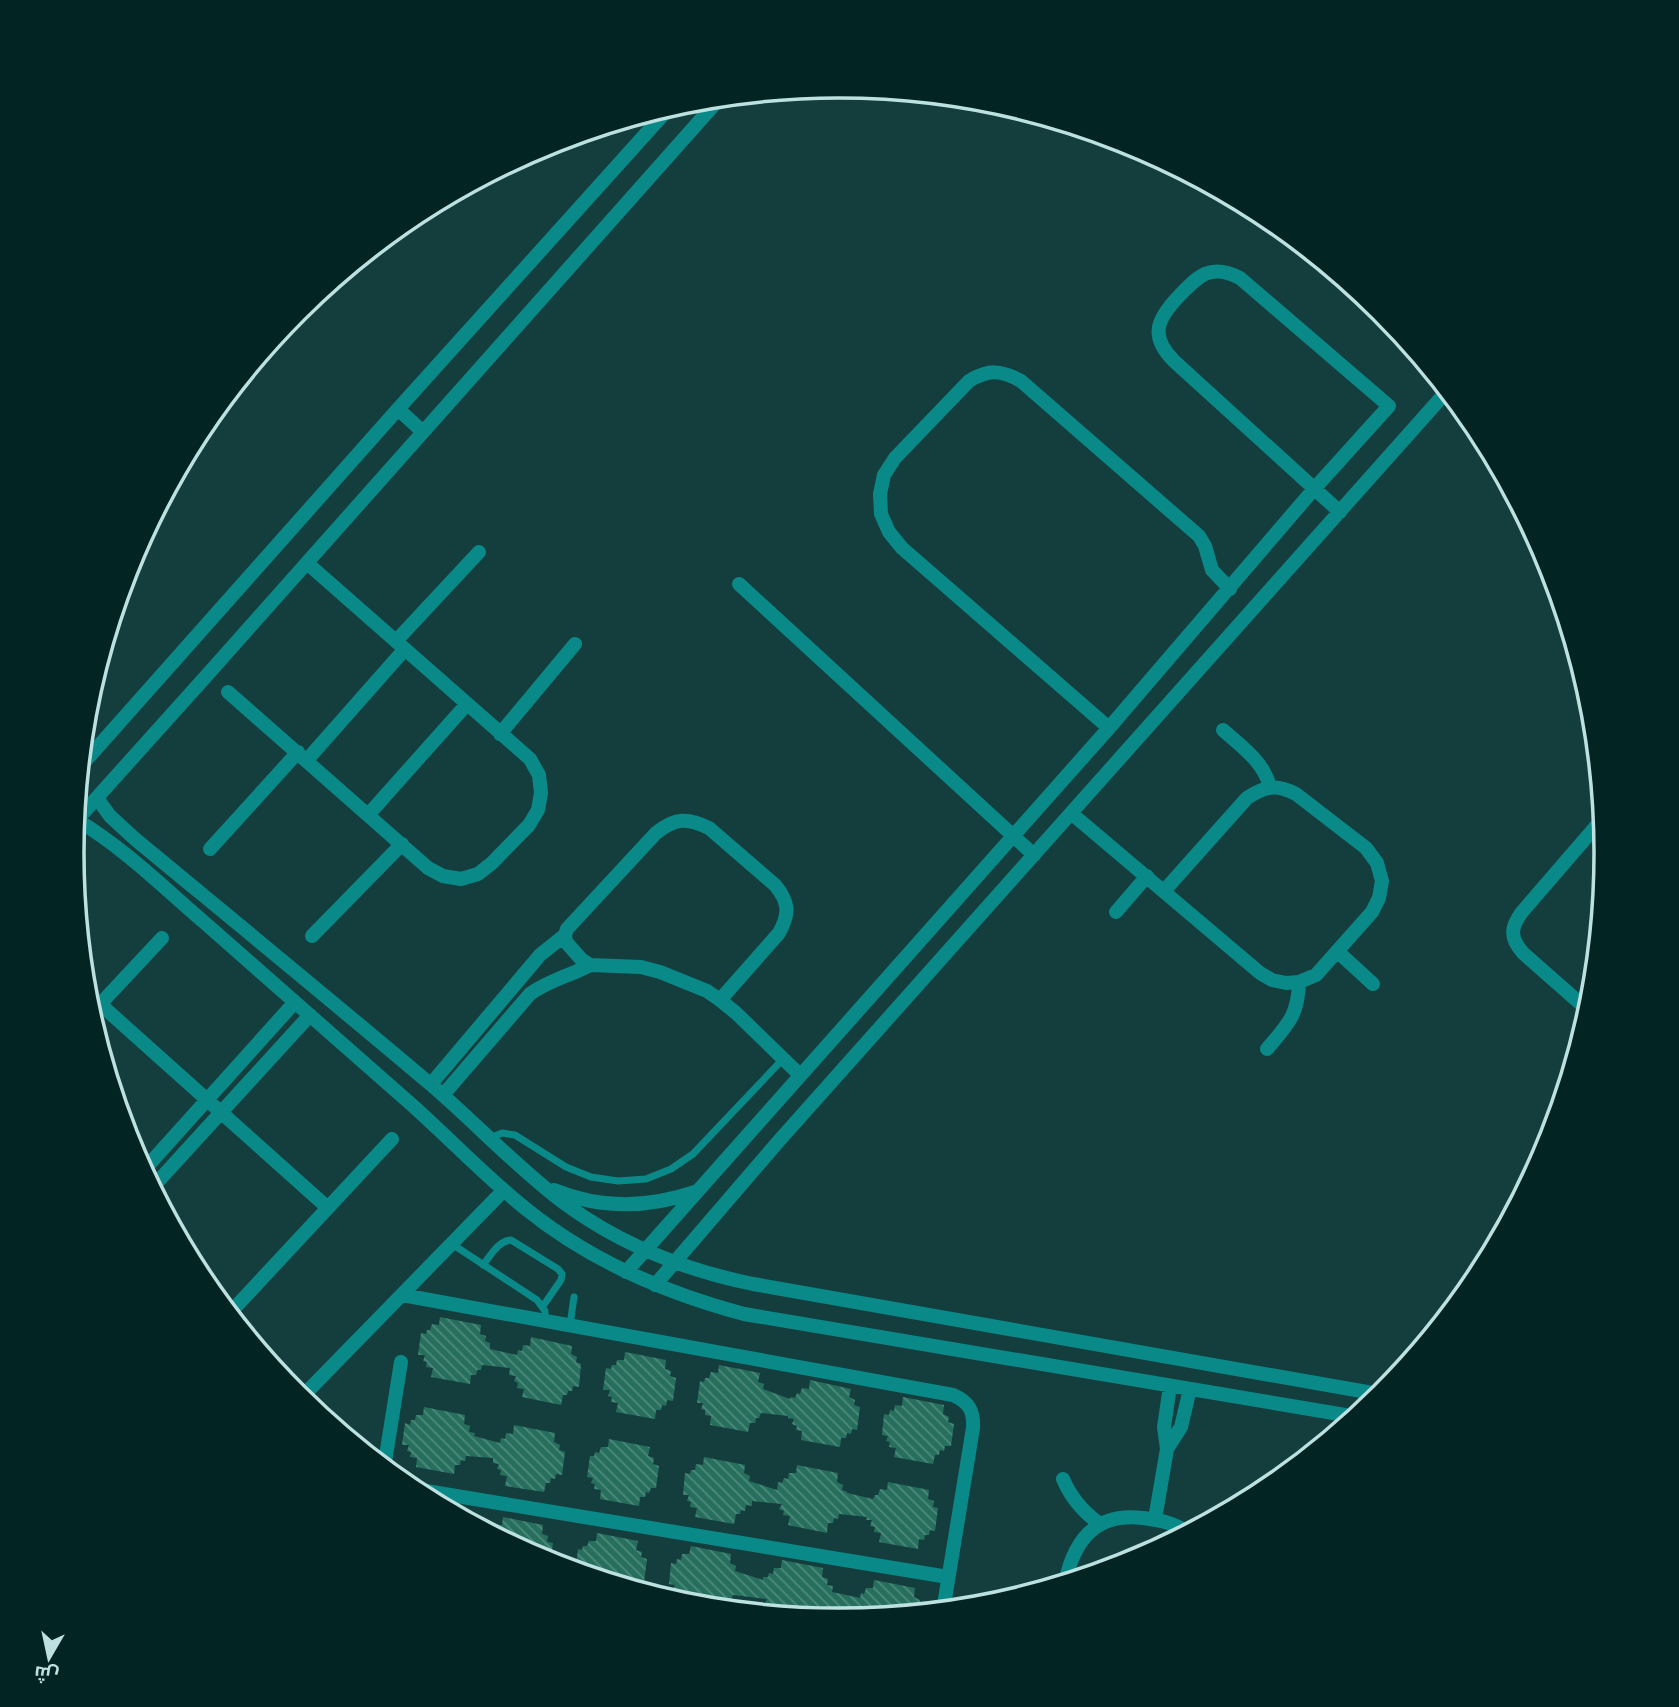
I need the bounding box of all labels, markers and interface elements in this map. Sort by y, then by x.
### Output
north arrow [14,1623,84,1693]
text: ش [32,1660,60,1690]

